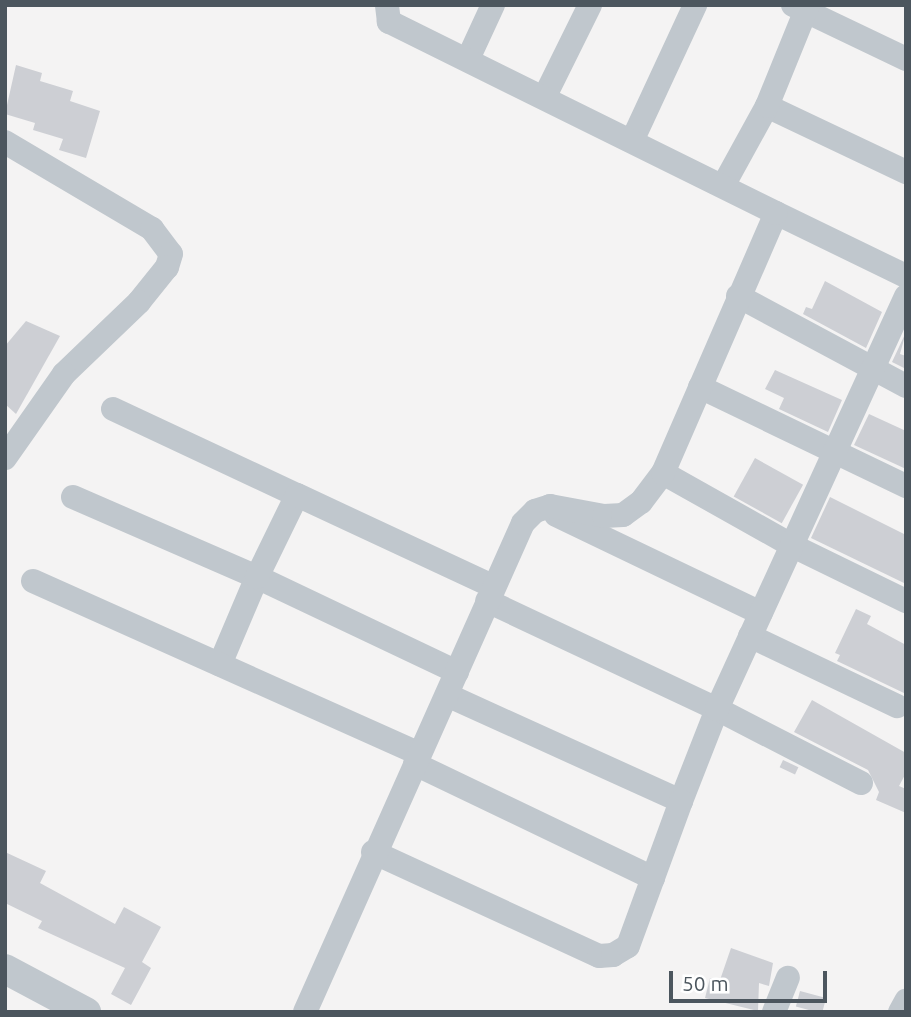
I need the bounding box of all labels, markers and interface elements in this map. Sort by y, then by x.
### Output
scale bar [673,958,830,1002]
text: 50 m [682,971,729,995]

